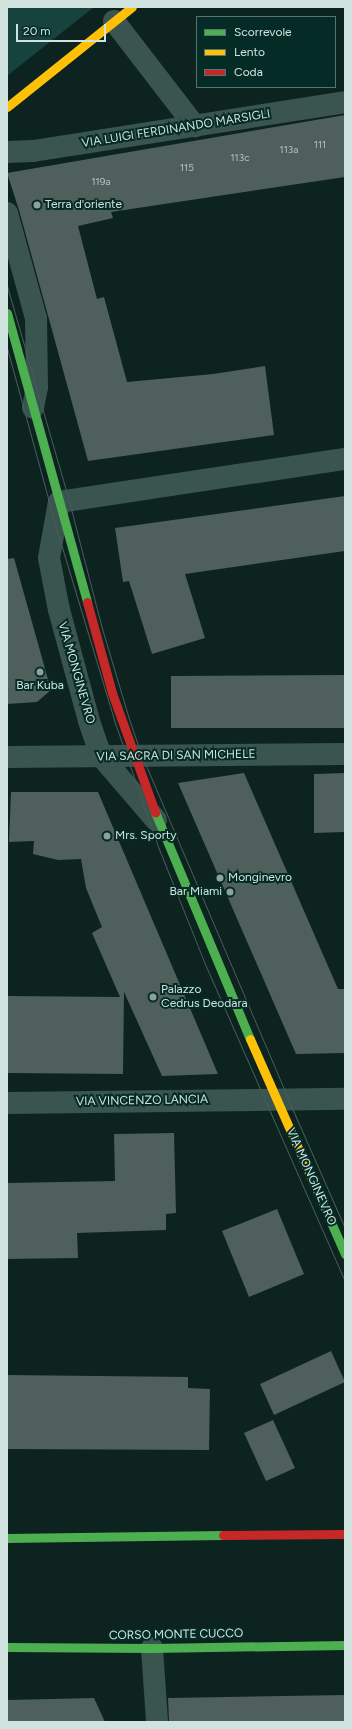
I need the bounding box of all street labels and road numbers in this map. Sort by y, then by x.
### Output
street label: VIA LUIGI FERDINANDO MARSIGLI [81,107,271,151]
street label: VIA MONGINEVRO [55,620,97,726]
street label: VIA SACRA DI SAN MICHELE [96,747,256,765]
street label: VIA VINCENZO LANCIA [76,1093,208,1109]
street label: VIA MONGINEVRO [283,1126,339,1228]
street label: CORSO MONTE CUCCO [109,1627,243,1643]

